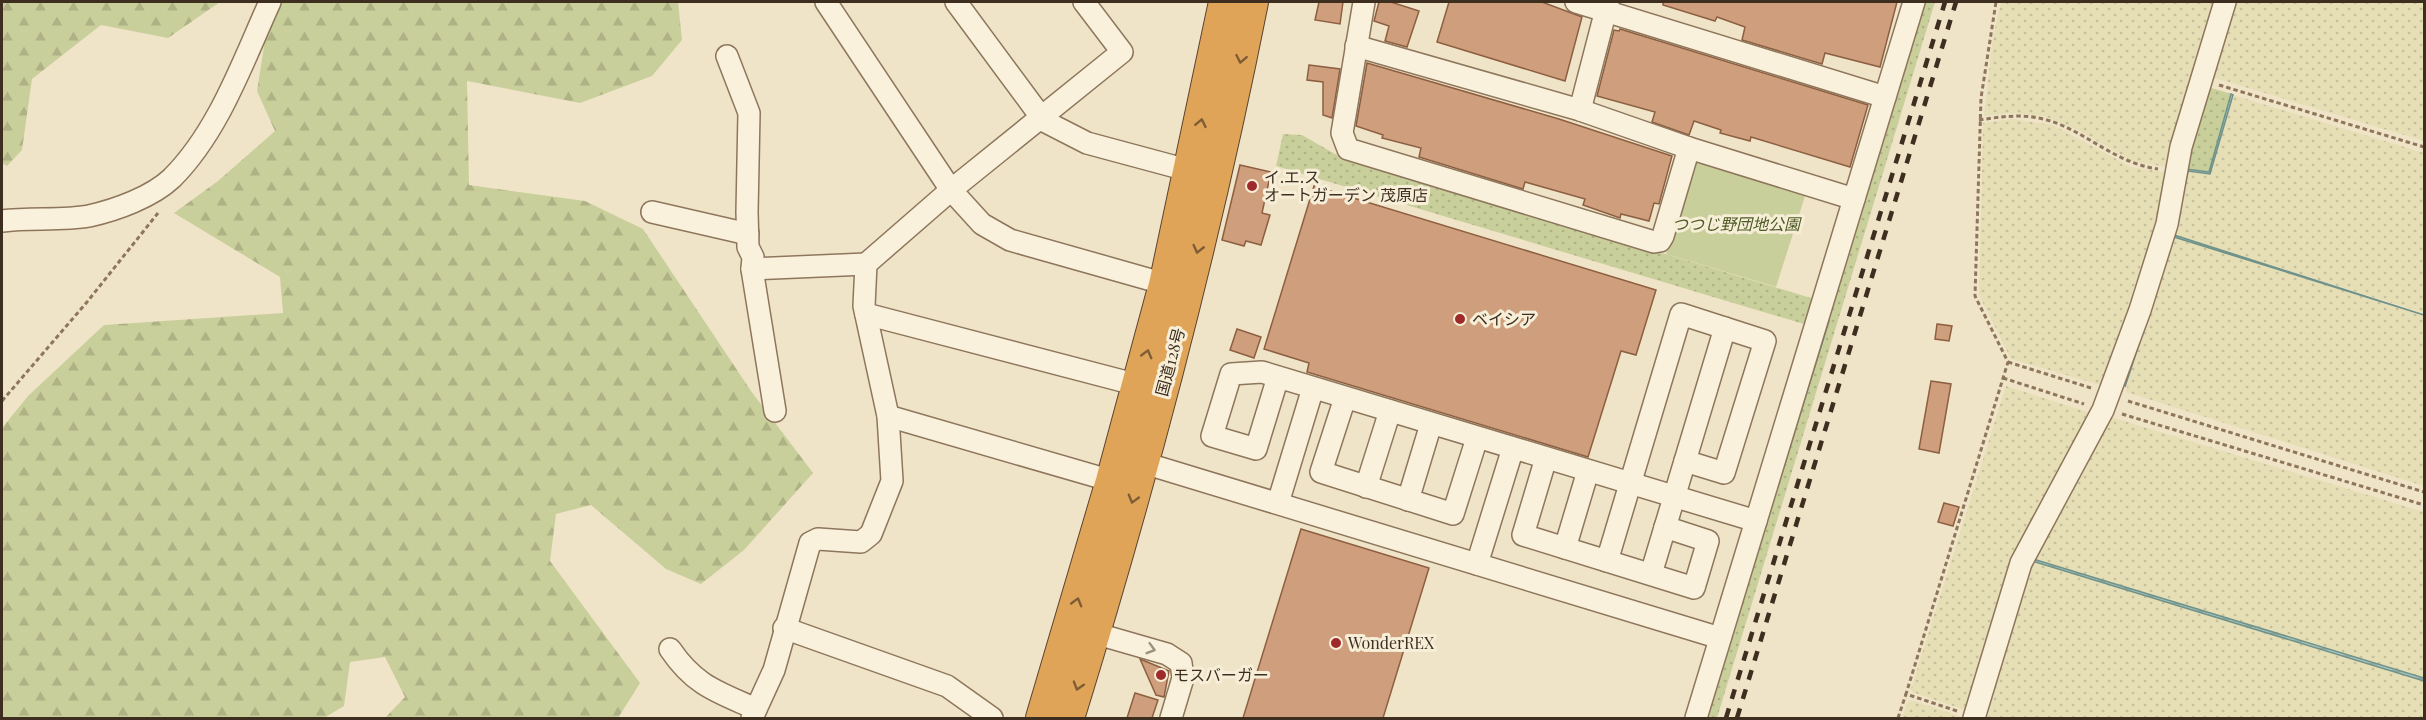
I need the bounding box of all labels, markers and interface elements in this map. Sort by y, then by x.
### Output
one-way arrow [1235,54,1248,64]
one-way arrow [1194,118,1207,128]
place label: イ.エ.ス オートガーデン 茂原店 [1264,166,1428,205]
marker: イ.エ.ス オートガーデン 茂原店 [1245,179,1259,193]
park label: つつじ野団地公園 [1672,213,1802,234]
one-way arrow [1192,244,1205,254]
place label: ベイシア [1472,308,1536,329]
marker: ベイシア [1453,312,1467,326]
street label: 国道128号 [1150,325,1189,398]
one-way arrow [1139,349,1152,359]
one-way arrow [1128,493,1140,504]
one-way arrow [1070,597,1082,608]
place label: WonderREX [1347,632,1435,653]
marker: WonderREX [1329,636,1343,650]
one-way arrow [1145,642,1155,655]
place label: モスバーガー [1173,664,1269,685]
marker: モスバーガー [1154,668,1168,682]
one-way arrow [1073,680,1085,691]

